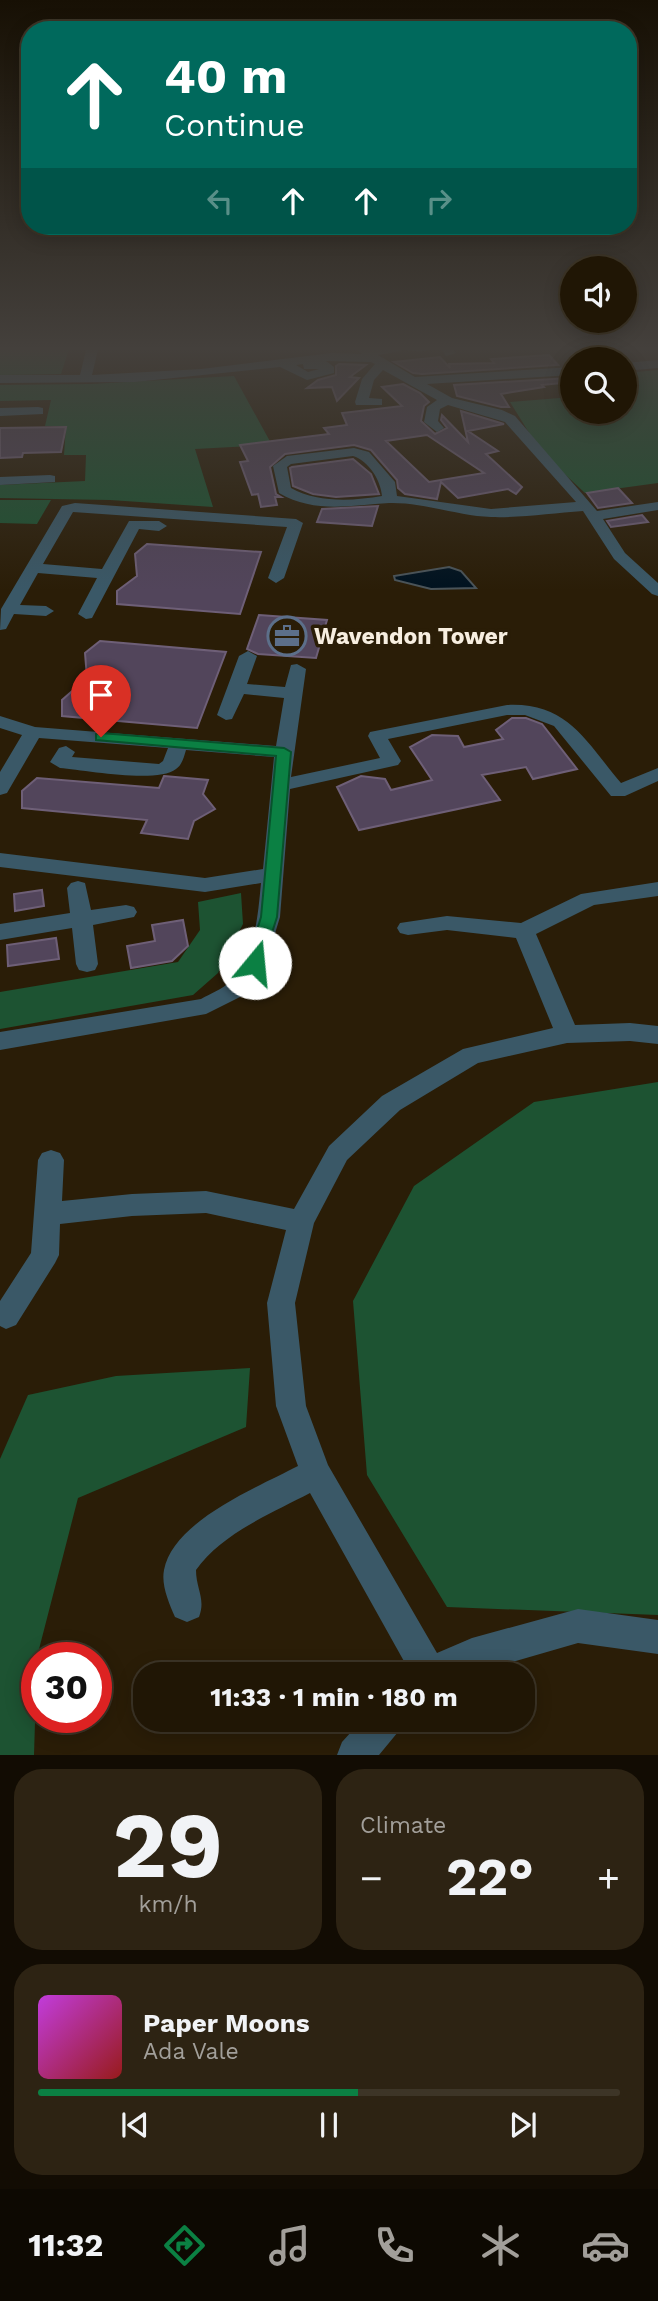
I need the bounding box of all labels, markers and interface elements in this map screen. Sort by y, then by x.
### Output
text: 40 m [164,47,287,105]
icon: ahead [49,49,140,140]
text: Continue [164,106,305,144]
icon: left [201,182,239,220]
icon: ahead [274,182,312,220]
icon: ahead [347,182,385,220]
icon: right [420,182,458,220]
map controls [560,256,637,424]
button: sound [560,256,637,333]
button: search [560,347,637,424]
office icon: Wavendon Tower [266,615,308,657]
place label: Wavendon Tower [314,623,508,650]
pin [71,665,131,737]
icon: arrive [82,676,120,714]
position arrow [218,926,292,1000]
speed limit sign: 30 [21,1642,112,1733]
text: 11:33 · 1 min · 180 m [210,1682,458,1712]
text: 29 [113,1792,223,1899]
text: Climate [360,1812,446,1839]
text: 22° [446,1847,534,1908]
text: − [360,1856,383,1900]
text: + [597,1856,620,1900]
text: km/h [138,1891,198,1918]
text: Paper Moons [143,2008,310,2038]
text: Ada Vale [143,2038,239,2065]
icon: previous [116,2106,154,2144]
icon: pause [310,2106,348,2144]
icon: next [504,2106,542,2144]
icon: directions [160,2221,209,2270]
icon: music [265,2221,314,2270]
icon: phone [370,2221,419,2270]
icon: climate [476,2221,525,2270]
icon: car [581,2221,630,2270]
text: 11:32 [28,2226,103,2264]

